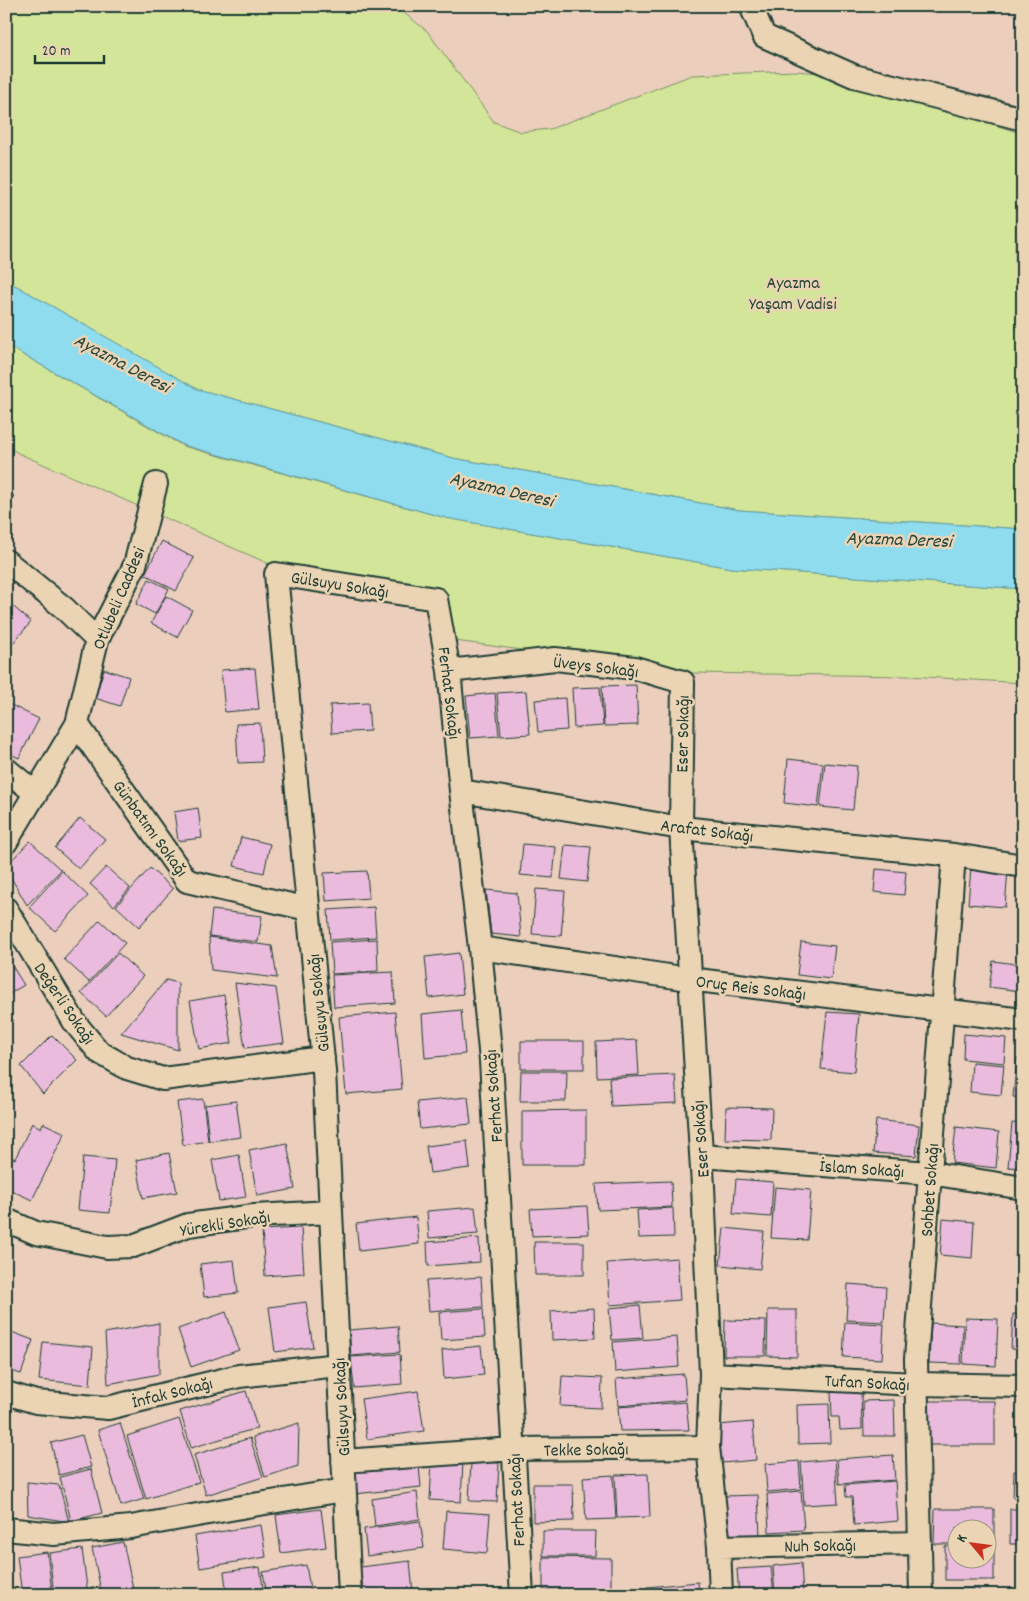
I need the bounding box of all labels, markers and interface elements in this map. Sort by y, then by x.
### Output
scale bar [35,32,104,64]
text: 20 m [42,41,70,63]
park label: Ayazma Yaşam Vadisi [749,272,837,318]
water label: Ayazma Deresi [68,328,177,403]
water label: Ayazma Deresi [447,466,559,517]
water label: Ayazma Deresi [846,526,956,557]
street label: Otlubeli Caddesi [87,544,153,654]
street label: Gülsuyu Sokağı [289,566,390,607]
street label: Ferhat Sokağı [429,646,466,741]
street label: Üveys Sokağı [552,651,640,686]
street label: Eser Sokağı [671,695,698,773]
street label: Günbatımı Sokağı [105,776,193,883]
street label: Arafat Sokağı [659,814,755,851]
street label: Gülsuyu Sokağı [303,952,338,1053]
street label: Değerli Sokağı [26,958,100,1051]
street label: Oruç Reis Sokağı [694,970,807,1009]
street label: Ferhat Sokağı [480,1049,511,1143]
street label: Eser Sokağı [687,1099,718,1178]
street label: Sohbet Sokağı [916,1143,947,1238]
street label: İslam Sokağı [819,1155,905,1186]
street label: Yürekli Sokağı [178,1206,272,1245]
street label: Gülsuyu Sokağı [328,1357,359,1457]
street label: Tufan Sokağı [824,1370,910,1399]
street label: İnfak Sokağı [130,1372,216,1417]
street label: Tekke Sokağı [543,1438,629,1465]
street label: Ferhat Sokağı [504,1453,533,1547]
north arrow [946,1518,996,1568]
text: K [952,1531,973,1546]
street label: Nuh Sokağı [784,1534,856,1561]

